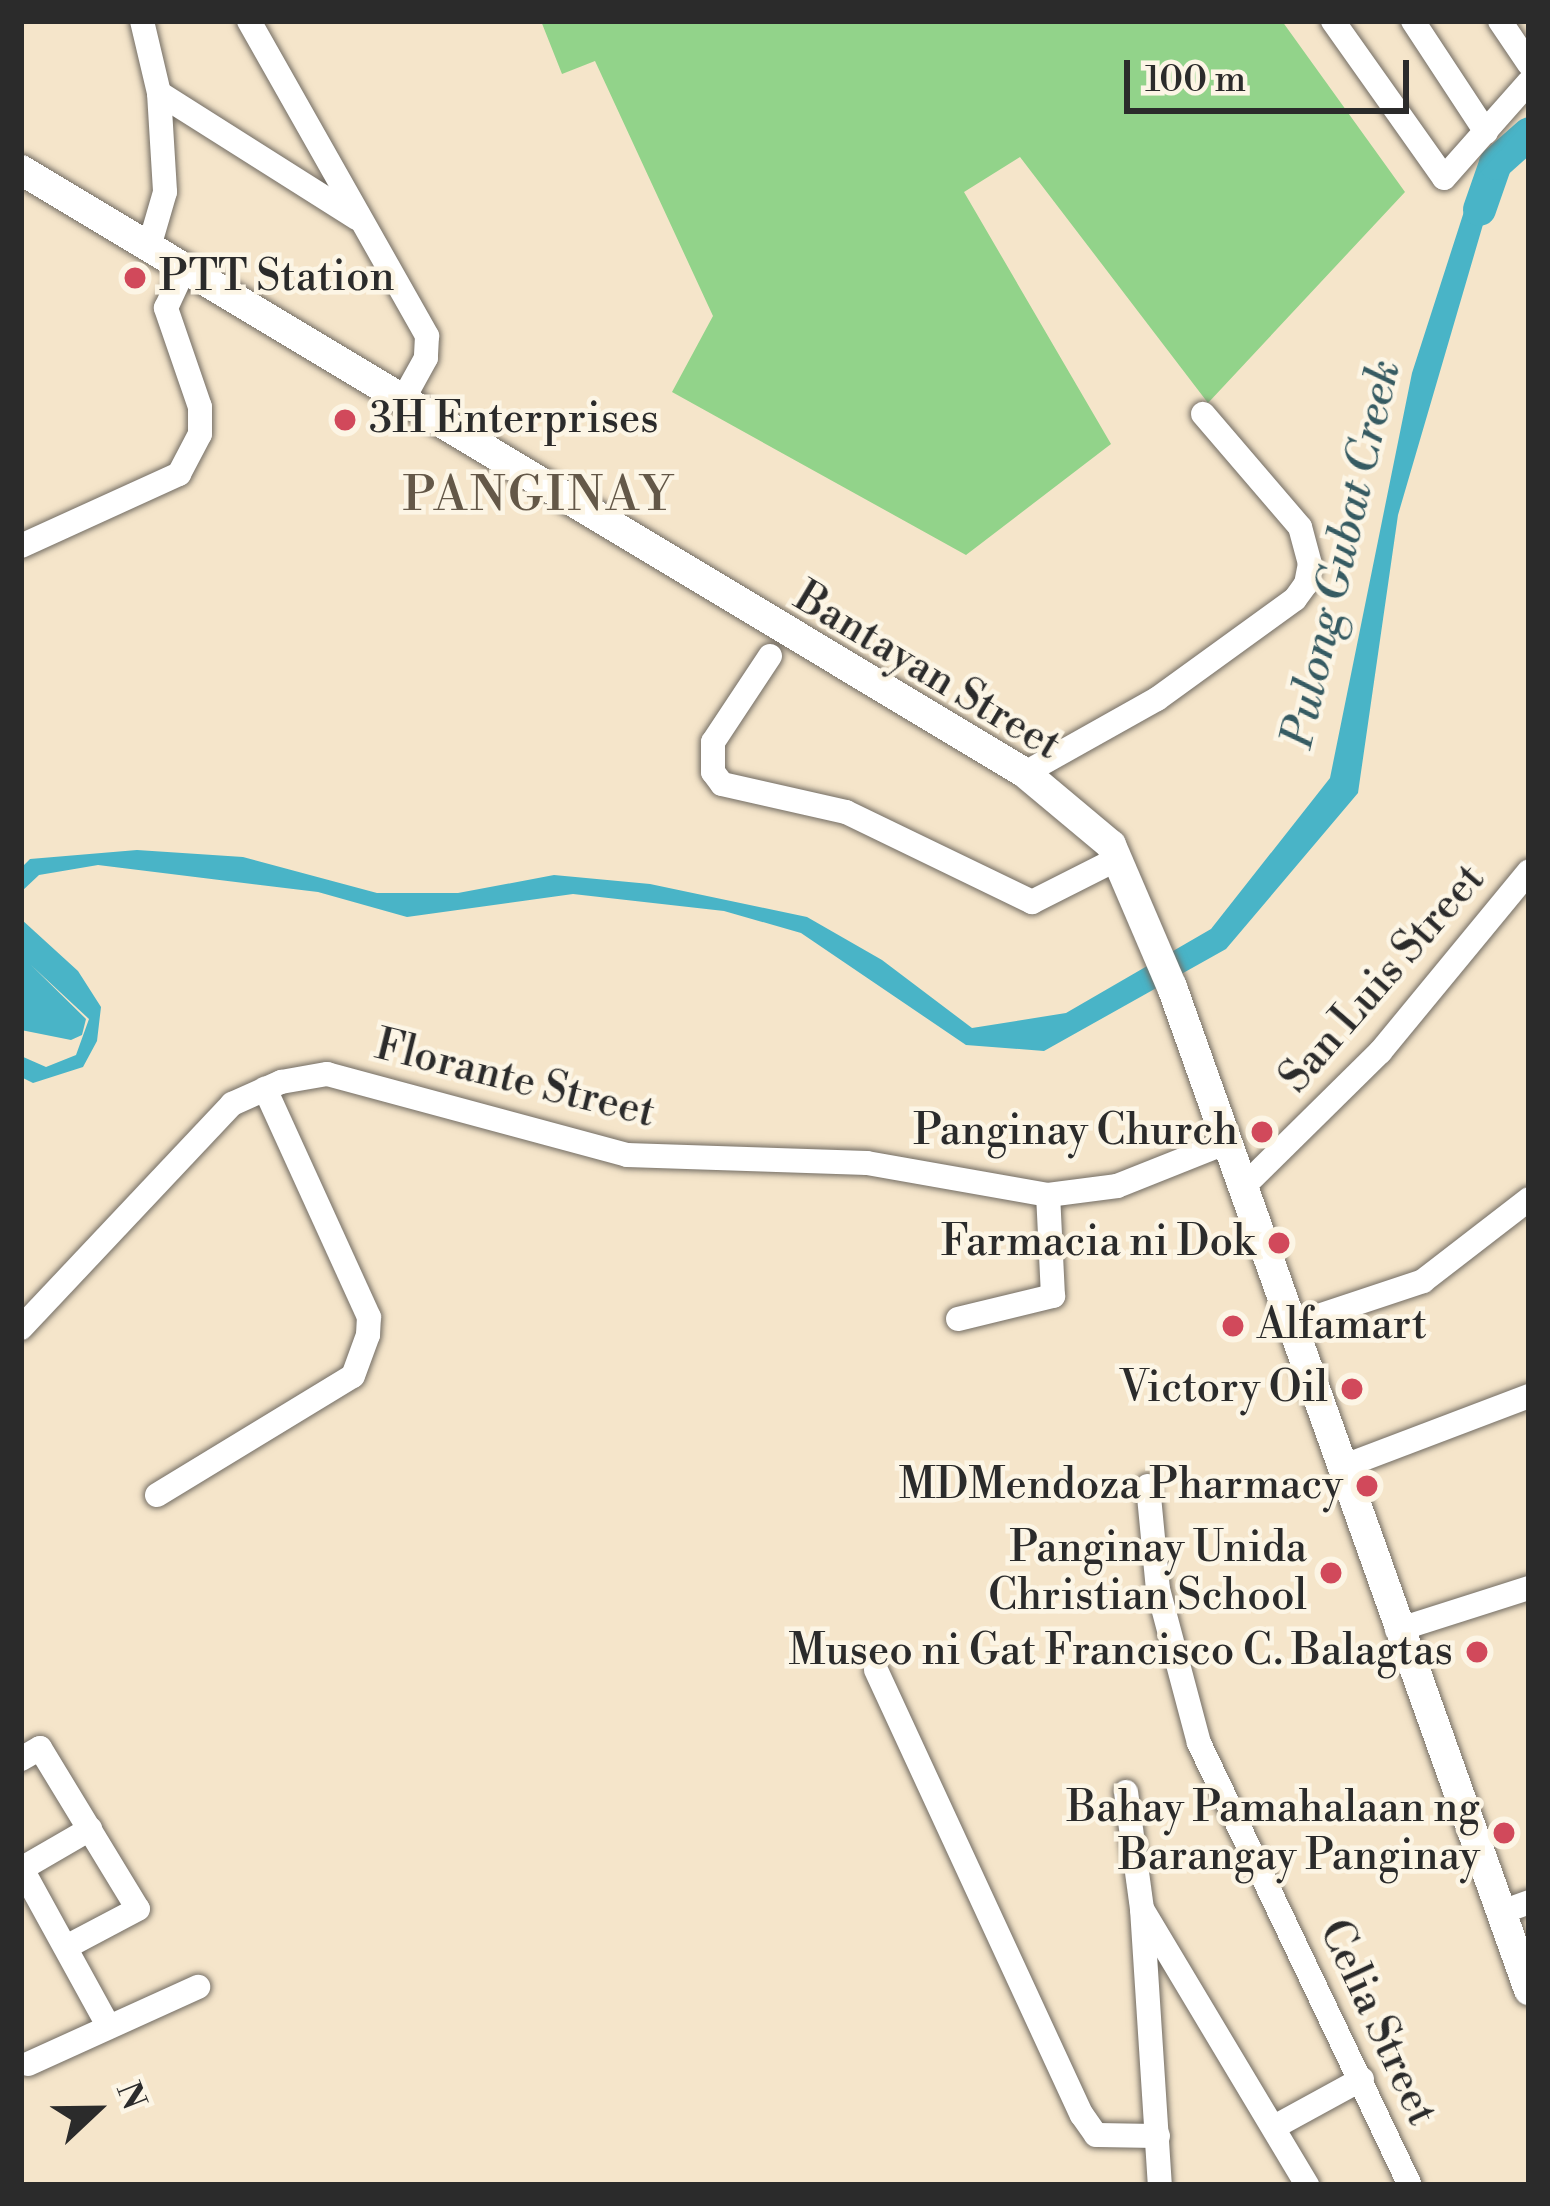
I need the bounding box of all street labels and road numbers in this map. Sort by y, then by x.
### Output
street label: Bantayan Street [785,573,1069,771]
street label: San Luis Street [1270,855,1496,1103]
street label: Florante Street [370,1021,660,1139]
street label: Celia Street [1308,1913,1446,2133]

